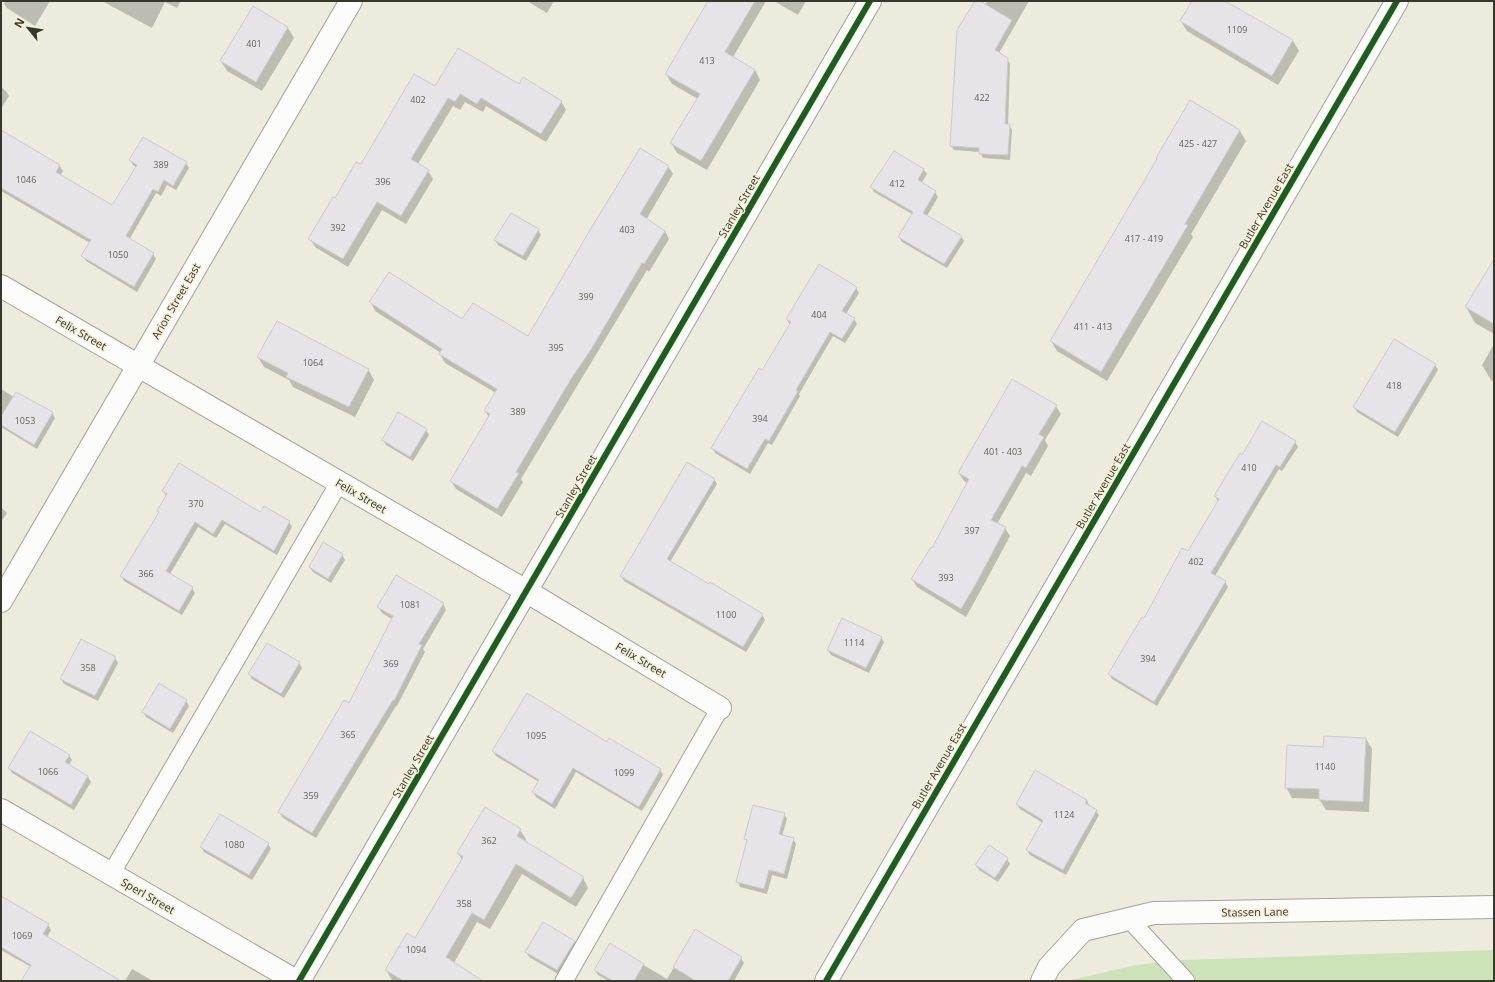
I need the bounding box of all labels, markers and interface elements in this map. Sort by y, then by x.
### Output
north arrow [8,8,48,48]
text: N [10,15,28,30]
house number: 1109 [1227,23,1247,36]
house number: 401 [246,37,262,50]
house number: 413 [699,54,715,67]
house number: 422 [974,91,990,104]
house number: 402 [410,93,426,106]
house number: 425 - 427 [1179,137,1217,150]
house number: 389 [153,158,169,171]
street label: Butler Avenue East [1235,160,1296,251]
street label: Stanley Street [714,171,763,240]
house number: 1046 [16,173,36,186]
house number: 396 [375,175,391,188]
house number: 412 [889,177,905,190]
house number: 392 [330,221,346,234]
house number: 403 [619,223,635,236]
house number: 417 - 419 [1125,232,1163,245]
house number: 1050 [108,248,128,261]
street label: Arion Street East [148,260,203,341]
house number: 399 [578,290,594,303]
house number: 404 [811,308,827,321]
street label: Felix Street [53,312,110,353]
house number: 411 - 413 [1074,320,1112,333]
house number: 395 [548,341,564,354]
house number: 1064 [303,356,323,369]
house number: 418 [1386,379,1402,392]
house number: 389 [510,405,526,418]
house number: 394 [752,412,768,425]
house number: 1053 [15,414,35,427]
street label: Butler Avenue East [1072,440,1133,531]
house number: 401 - 403 [984,445,1022,458]
street label: Stanley Street [551,451,600,520]
house number: 410 [1241,461,1257,474]
street label: Felix Street [333,475,390,516]
house number: 370 [188,497,204,510]
house number: 397 [964,524,980,537]
house number: 402 [1188,555,1204,568]
house number: 366 [138,567,154,580]
house number: 393 [938,571,954,584]
house number: 1081 [400,598,420,611]
house number: 1100 [716,608,736,621]
house number: 1114 [844,636,864,649]
street label: Felix Street [613,639,670,681]
house number: 394 [1140,652,1156,665]
house number: 369 [383,657,399,670]
house number: 358 [80,661,96,674]
street label: Butler Avenue East [908,720,969,811]
house number: 365 [340,728,356,741]
house number: 1095 [526,729,546,742]
street label: Stanley Street [388,731,437,800]
house number: 1140 [1315,760,1335,773]
house number: 1066 [38,765,58,778]
house number: 1099 [614,766,634,779]
house number: 359 [303,789,319,802]
house number: 1124 [1054,808,1074,821]
house number: 362 [481,834,497,847]
house number: 1080 [224,838,244,851]
street label: Sperl Street [119,874,178,917]
house number: 358 [456,897,472,910]
street label: Stassen Lane [1221,903,1289,920]
house number: 1069 [12,929,32,942]
house number: 1094 [406,943,426,956]

